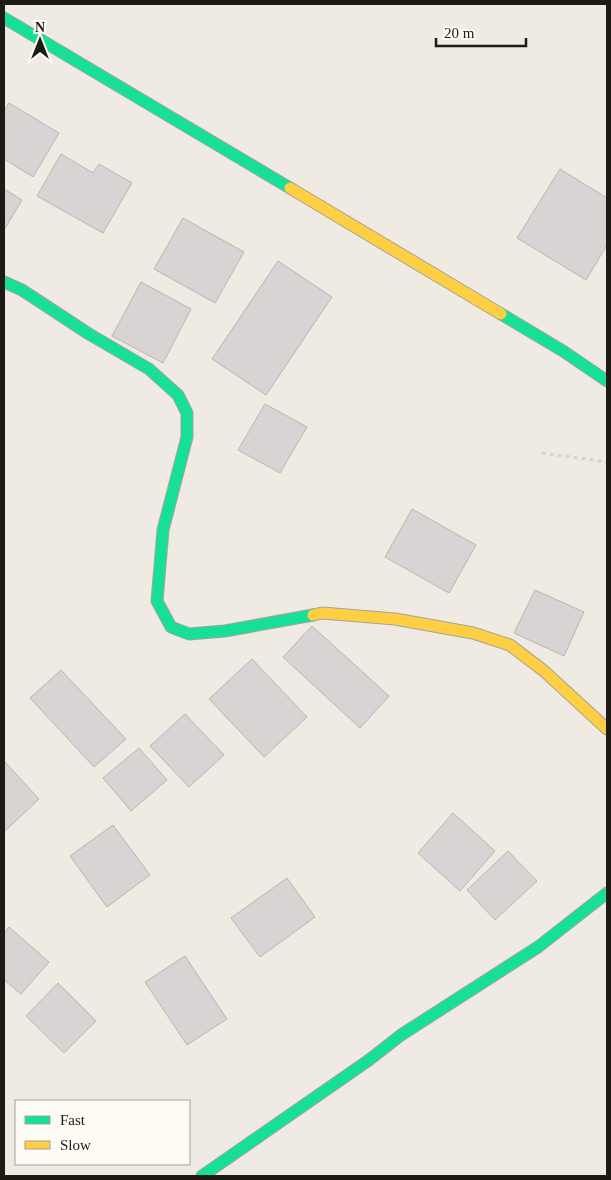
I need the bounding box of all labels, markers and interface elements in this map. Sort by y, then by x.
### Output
north arrow [15,15,65,65]
scale bar [436,15,526,47]
text: N [35,20,45,35]
text: 20 m [444,25,475,41]
legend [15,1100,190,1165]
text: Fast [60,1112,86,1128]
text: Slow [60,1137,91,1153]

